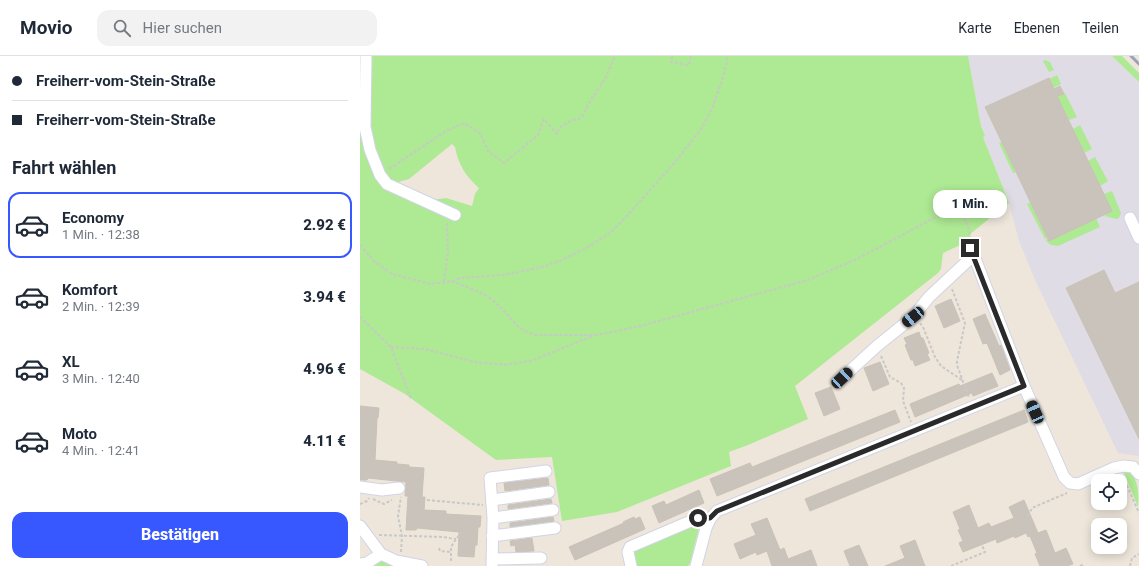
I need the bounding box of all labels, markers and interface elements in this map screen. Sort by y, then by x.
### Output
search box [97,10,377,46]
text: Movio [20,16,73,39]
icon: search [111,17,133,39]
text: Hier suchen [143,19,222,37]
text: Karte [958,20,992,36]
text: Ebenen [1014,20,1060,36]
text: Teilen [1082,20,1119,36]
text: Freiherr-vom-Stein-Straße [36,72,216,90]
text: Freiherr-vom-Stein-Straße [36,111,216,129]
text: Fahrt wählen [12,157,116,178]
callout: 1 Min. [933,190,1007,218]
text: 1 Min. [952,196,988,211]
icon: car [14,207,50,243]
text: Economy [62,209,124,227]
text: 2.92 € [303,216,346,234]
text: 1 Min. · 12:38 [62,227,140,242]
route end [961,239,979,257]
icon: car [14,279,50,315]
text: Komfort [62,281,118,299]
text: 3.94 € [303,288,346,306]
text: 2 Min. · 12:39 [62,299,140,314]
car [900,305,926,329]
icon: car [14,351,50,387]
text: XL [62,353,80,371]
text: 4.96 € [303,360,346,378]
car [829,365,855,391]
text: 3 Min. · 12:40 [62,371,140,386]
car [1025,399,1045,425]
icon: car [14,423,50,459]
text: Moto [62,425,97,443]
text: 4.11 € [303,432,346,450]
text: 4 Min. · 12:41 [62,443,140,458]
map controls [1091,474,1127,554]
button: locate [1091,474,1127,510]
route start [689,509,707,527]
button: Bestätigen [12,512,348,558]
button: layers [1091,518,1127,554]

